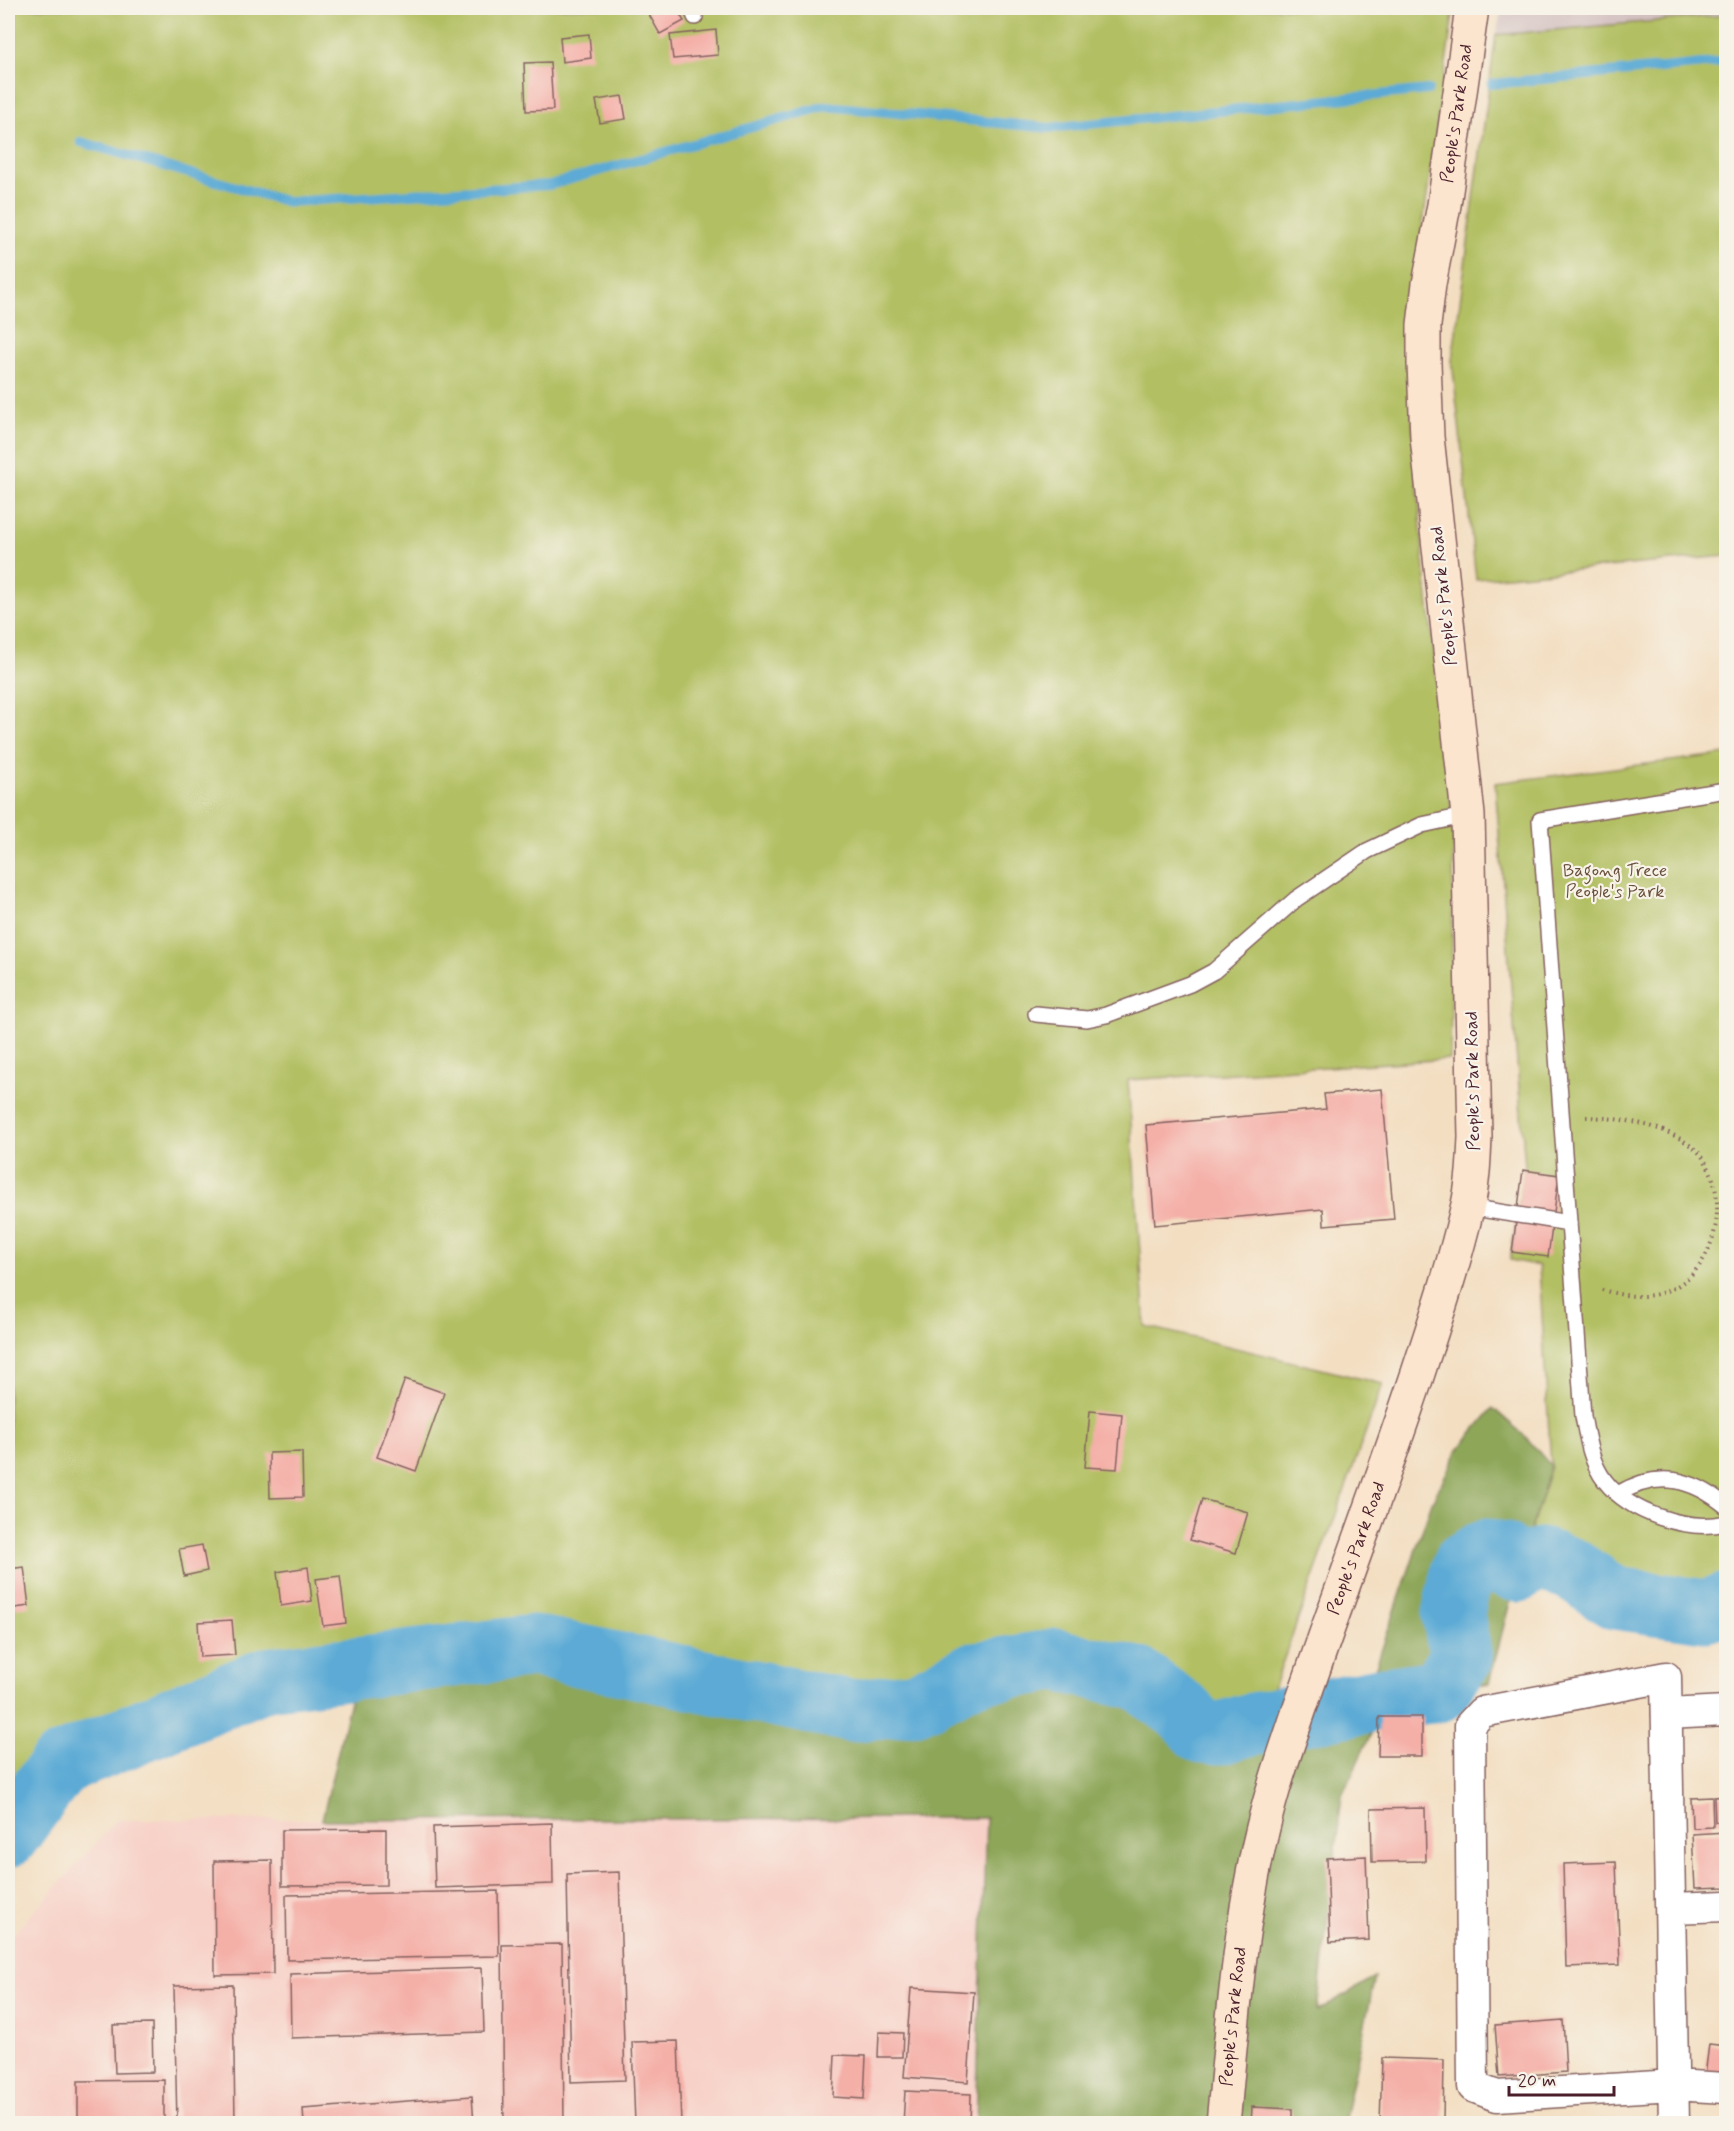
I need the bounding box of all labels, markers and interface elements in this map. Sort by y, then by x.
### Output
street label: People's Park Road [1435,43,1479,184]
street label: People's Park Road [1425,525,1463,667]
park label: Bagong Trece People's Park [1563,859,1667,904]
street label: People's Park Road [1460,1011,1486,1151]
street label: People's Park Road [1322,1479,1392,1618]
street label: People's Park Road [1215,1945,1253,2087]
scale bar [1509,2059,1614,2097]
text: 20 m [1518,2069,1556,2093]

